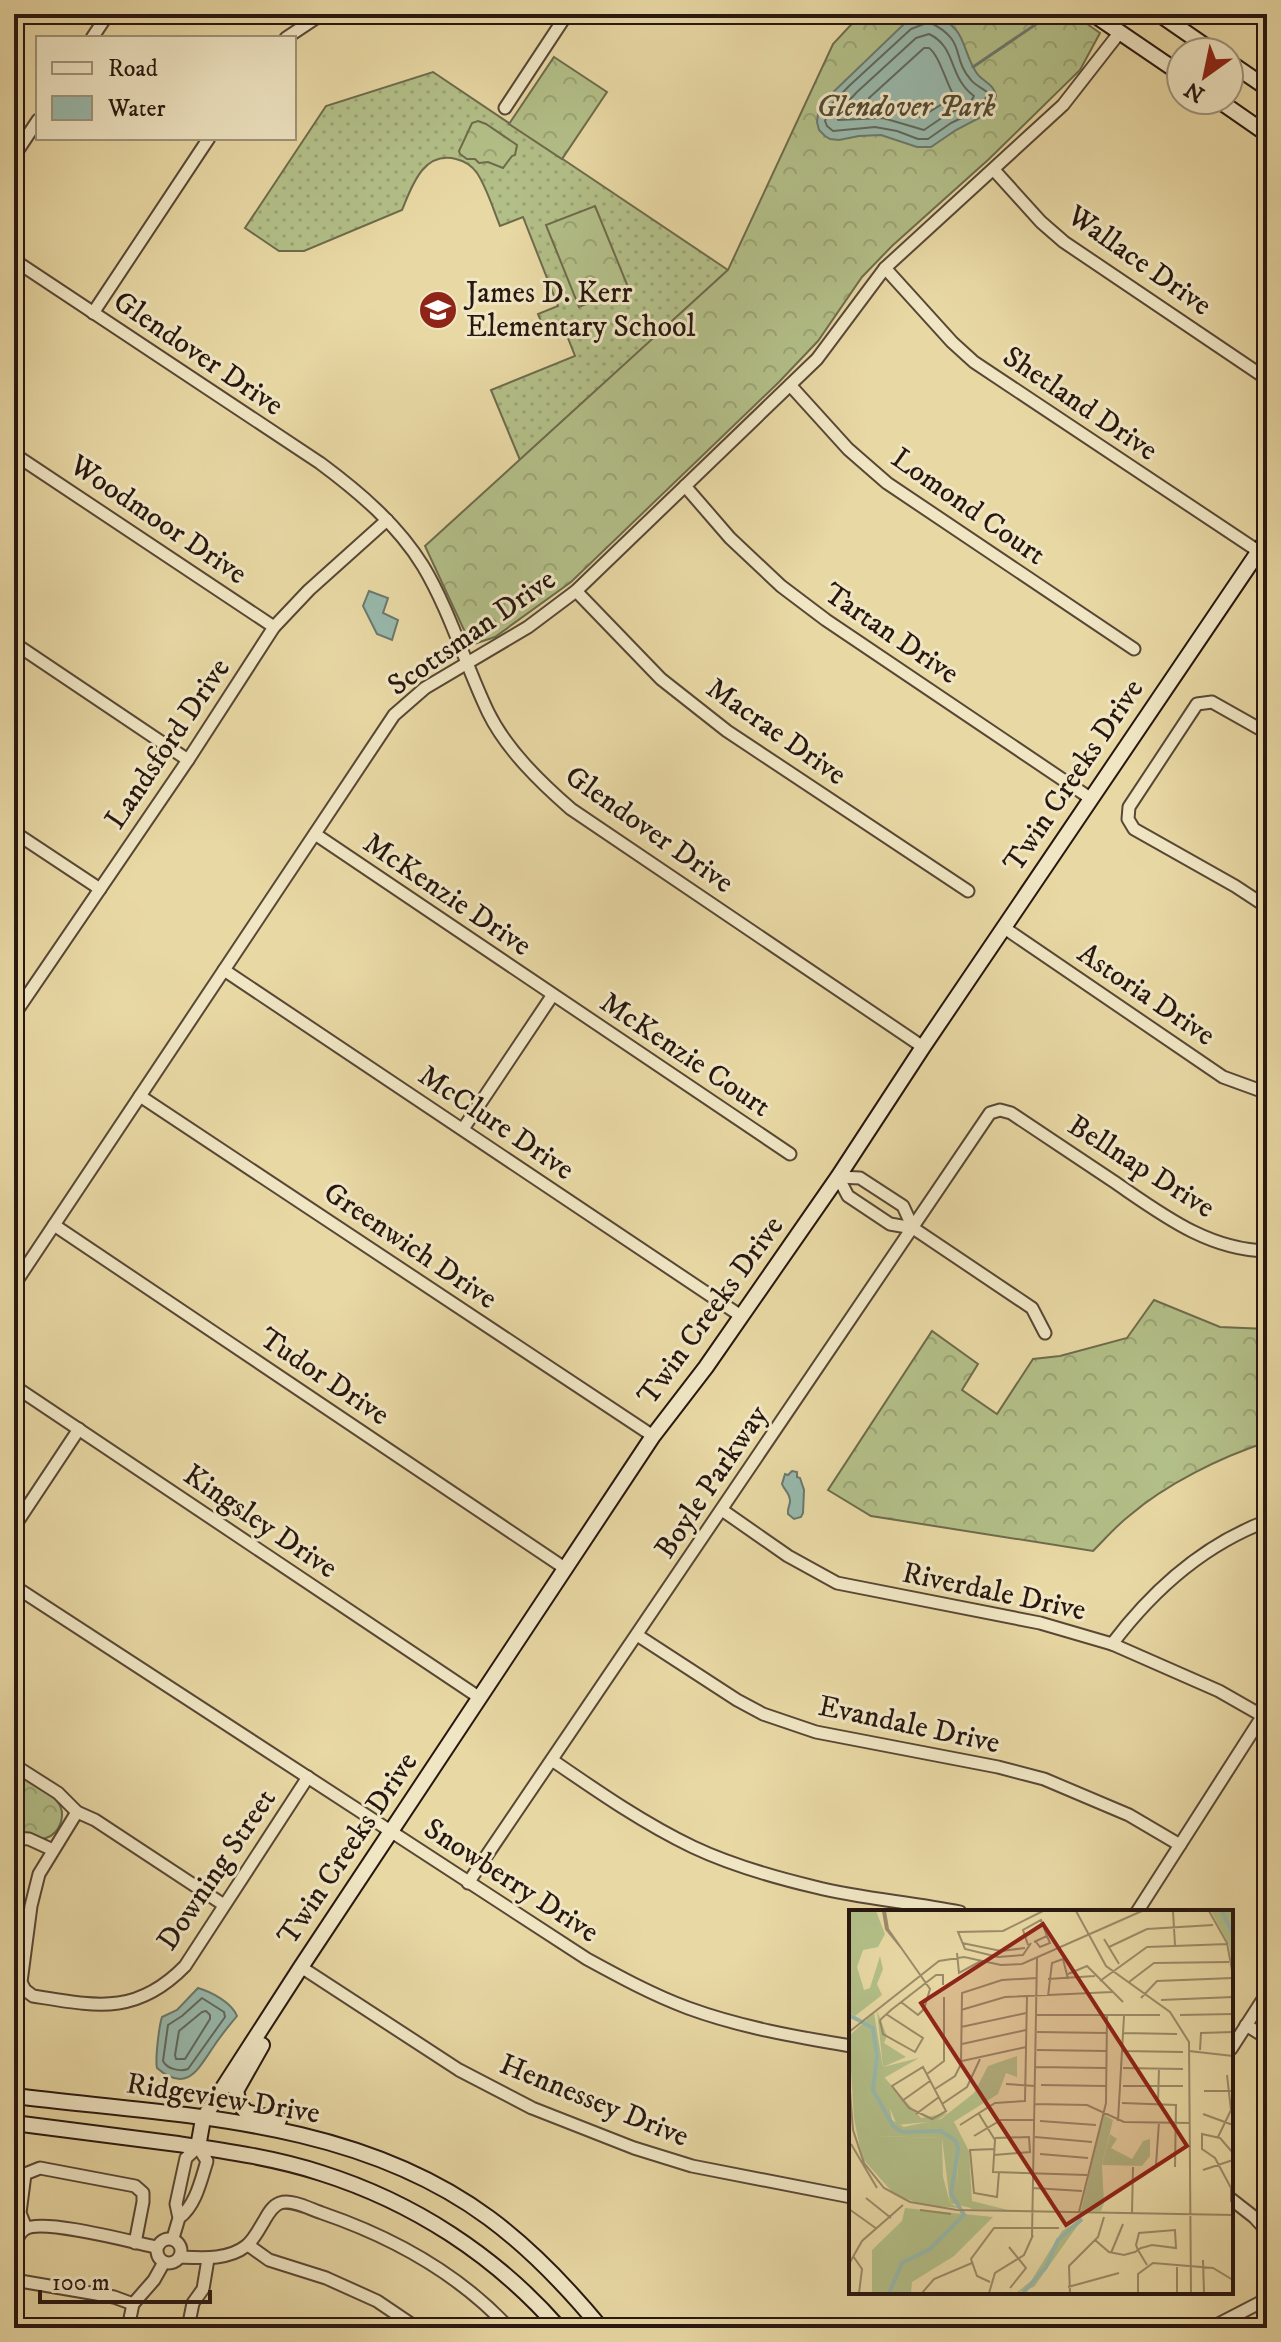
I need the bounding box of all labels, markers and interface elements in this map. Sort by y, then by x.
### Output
legend [36,36,296,140]
north arrow [1165,36,1245,116]
text: Road [108,54,158,84]
text: N [1180,75,1210,108]
park label: Glendover Park [817,89,996,126]
text: Water [107,94,165,124]
street label: Wallace Drive [1059,197,1218,324]
place label: James D. Kerr Elementary School [463,275,695,346]
street label: Glendover Drive [106,283,290,425]
school or university icon: James D. Kerr Elementary School [417,289,459,331]
street label: Shetland Drive [995,339,1165,469]
street label: Lomond Court [884,440,1052,574]
street label: Woodmoor Drive [61,446,254,593]
street label: Scottsman Drive [381,561,563,705]
street label: Tartan Drive [816,575,966,693]
street label: Landsford Drive [97,652,239,836]
street label: Macrae Drive [699,670,853,794]
street label: Twin Creeks Drive [996,672,1152,880]
street label: Glendover Drive [558,758,740,902]
street label: McKenzie Drive [356,825,538,965]
street label: Astoria Drive [1070,935,1222,1055]
street label: McKenzie Court [593,984,777,1126]
street label: McClure Drive [411,1057,581,1189]
street label: Bellnap Drive [1061,1107,1221,1227]
street label: Greenwich Drive [316,1174,504,1318]
street label: Twin Creeks Drive [630,1209,792,1413]
street label: Tudor Drive [252,1320,396,1434]
street label: Boyle Parkway [647,1398,777,1566]
street label: Kingsley Drive [176,1457,344,1587]
street label: Riverdale Drive [899,1555,1089,1629]
street label: Evandale Drive [815,1688,1003,1762]
street label: Twin Creeks Drive [270,1745,426,1953]
street label: Downing Street [149,1782,285,1958]
street label: Snowberry Drive [417,1811,605,1951]
inset map [849,1910,1233,2294]
street label: Hennessey Drive [494,2046,694,2156]
street label: Ridgeview Drive [124,2065,322,2133]
scale bar [40,2254,210,2304]
text: 100 m [52,2268,110,2298]

